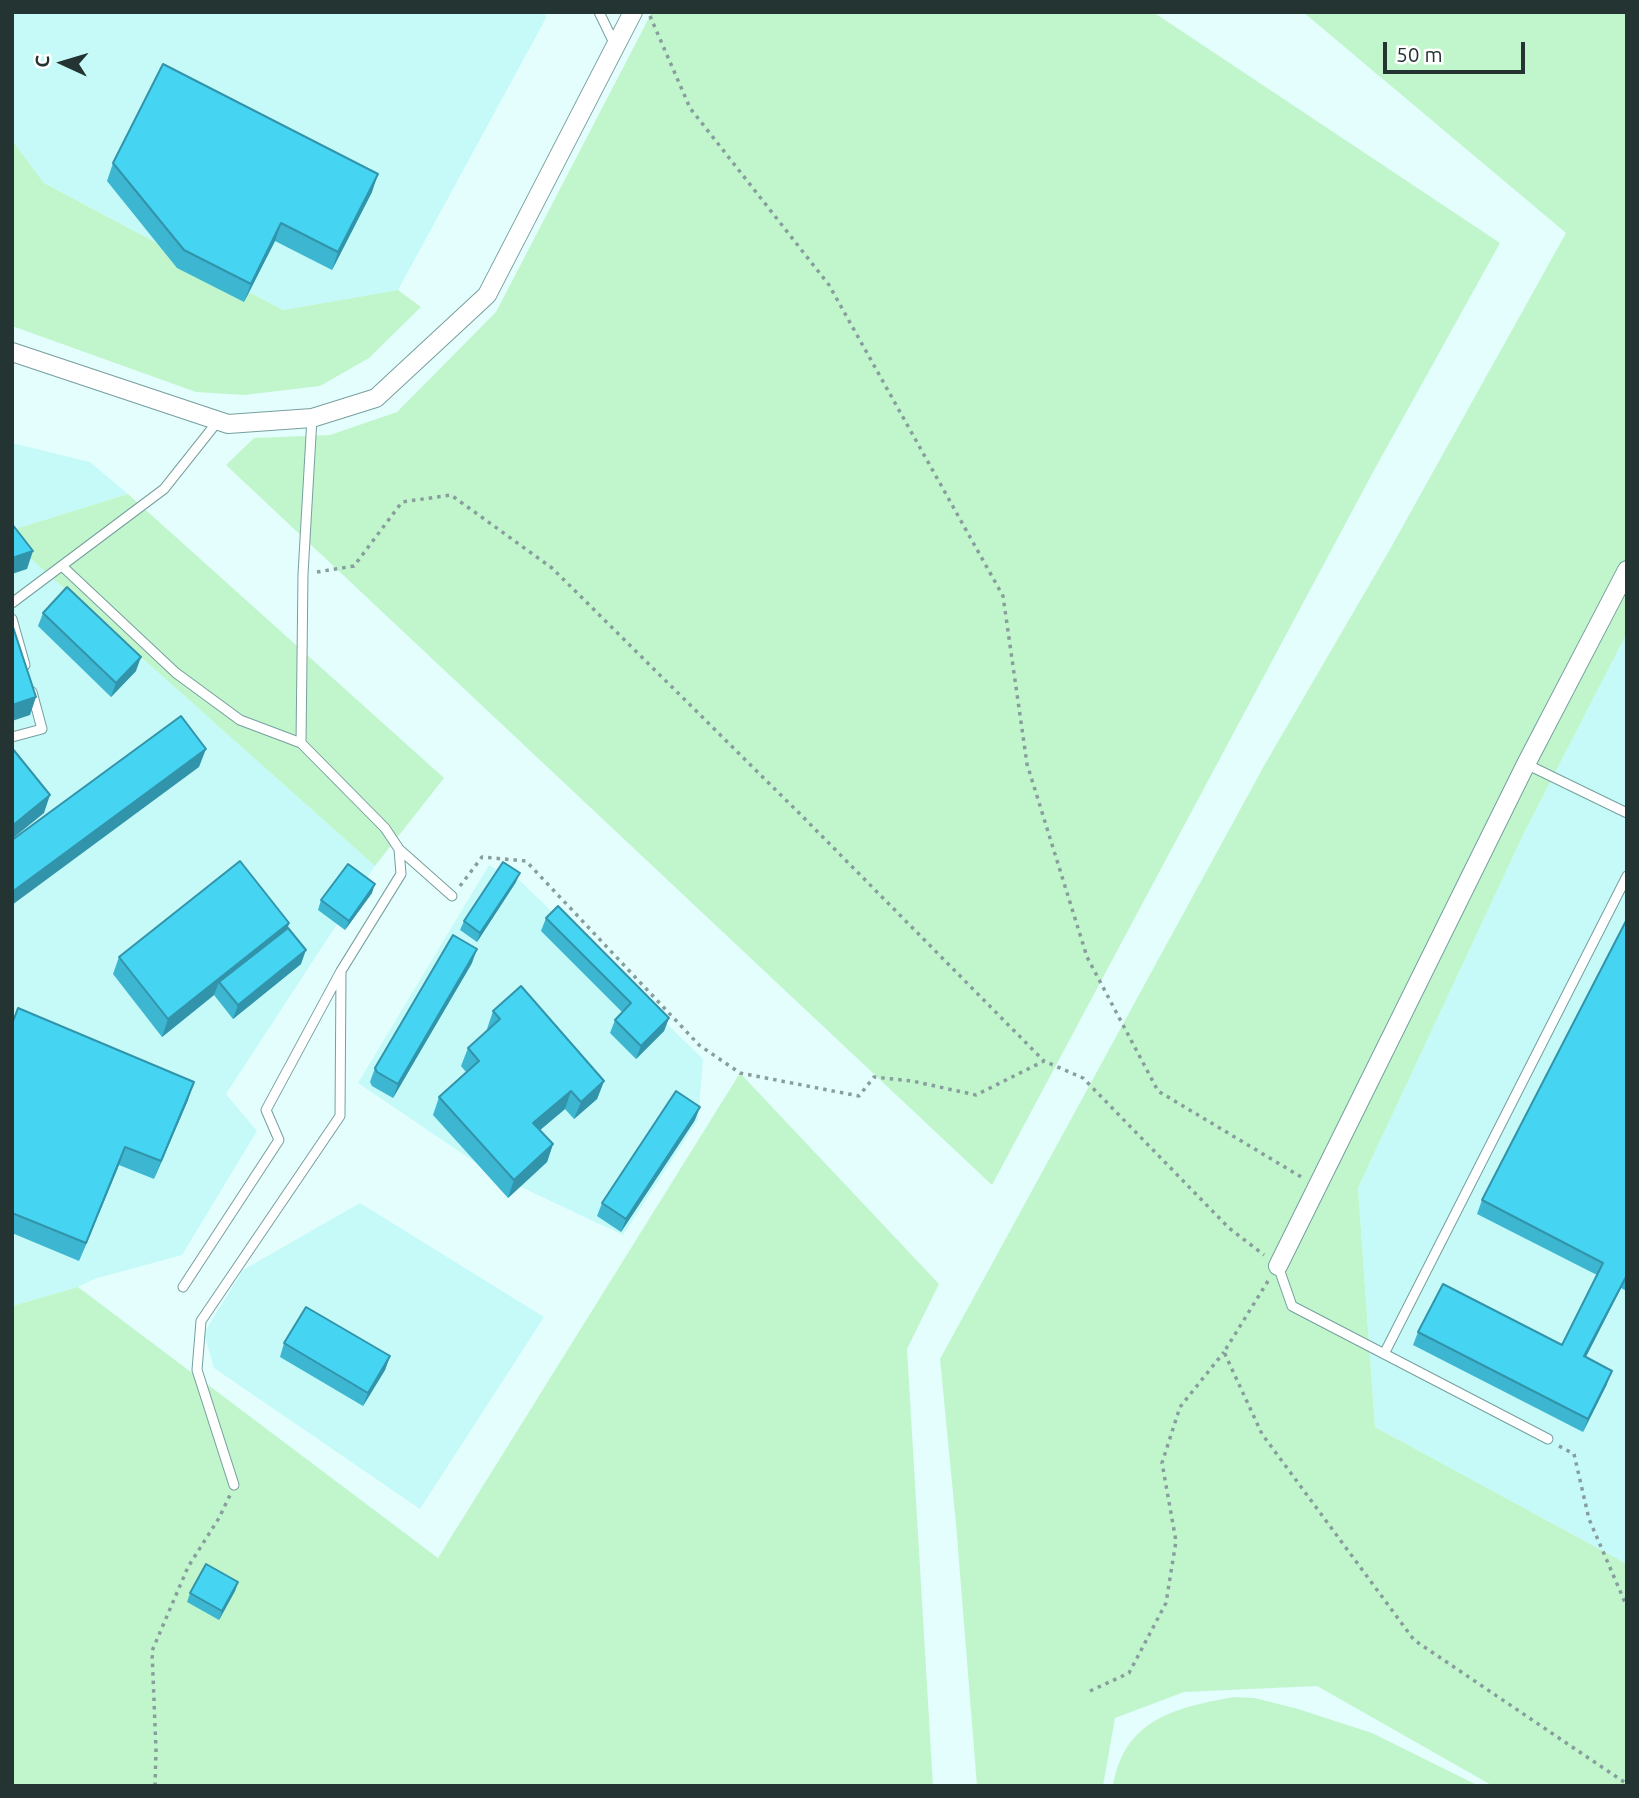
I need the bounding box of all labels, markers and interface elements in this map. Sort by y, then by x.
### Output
north arrow [28,28,98,98]
scale bar [1387,28,1529,72]
text: 50 m [1396,42,1443,66]
text: С [31,55,53,68]

